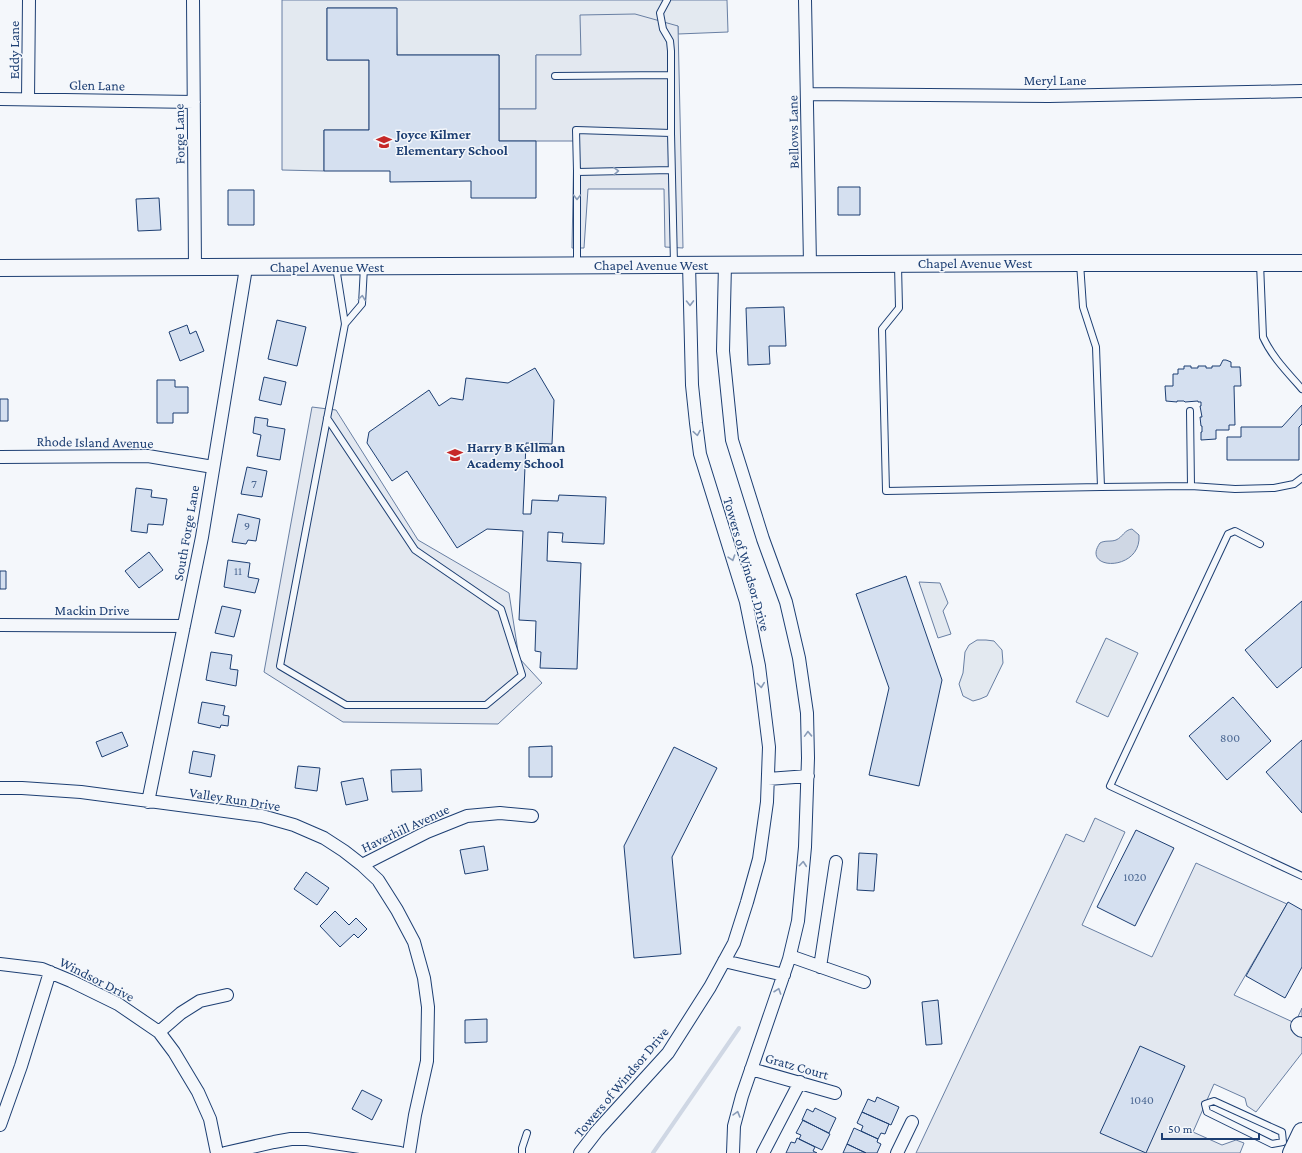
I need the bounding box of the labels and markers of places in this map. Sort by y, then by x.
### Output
place label: Joyce Kilmer Elementary School [394,126,508,158]
school or university icon: Joyce Kilmer Elementary School [375,133,393,151]
place label: Harry B Kellman Academy School [466,439,565,471]
school or university icon: Harry B Kellman Academy School [446,446,464,464]

